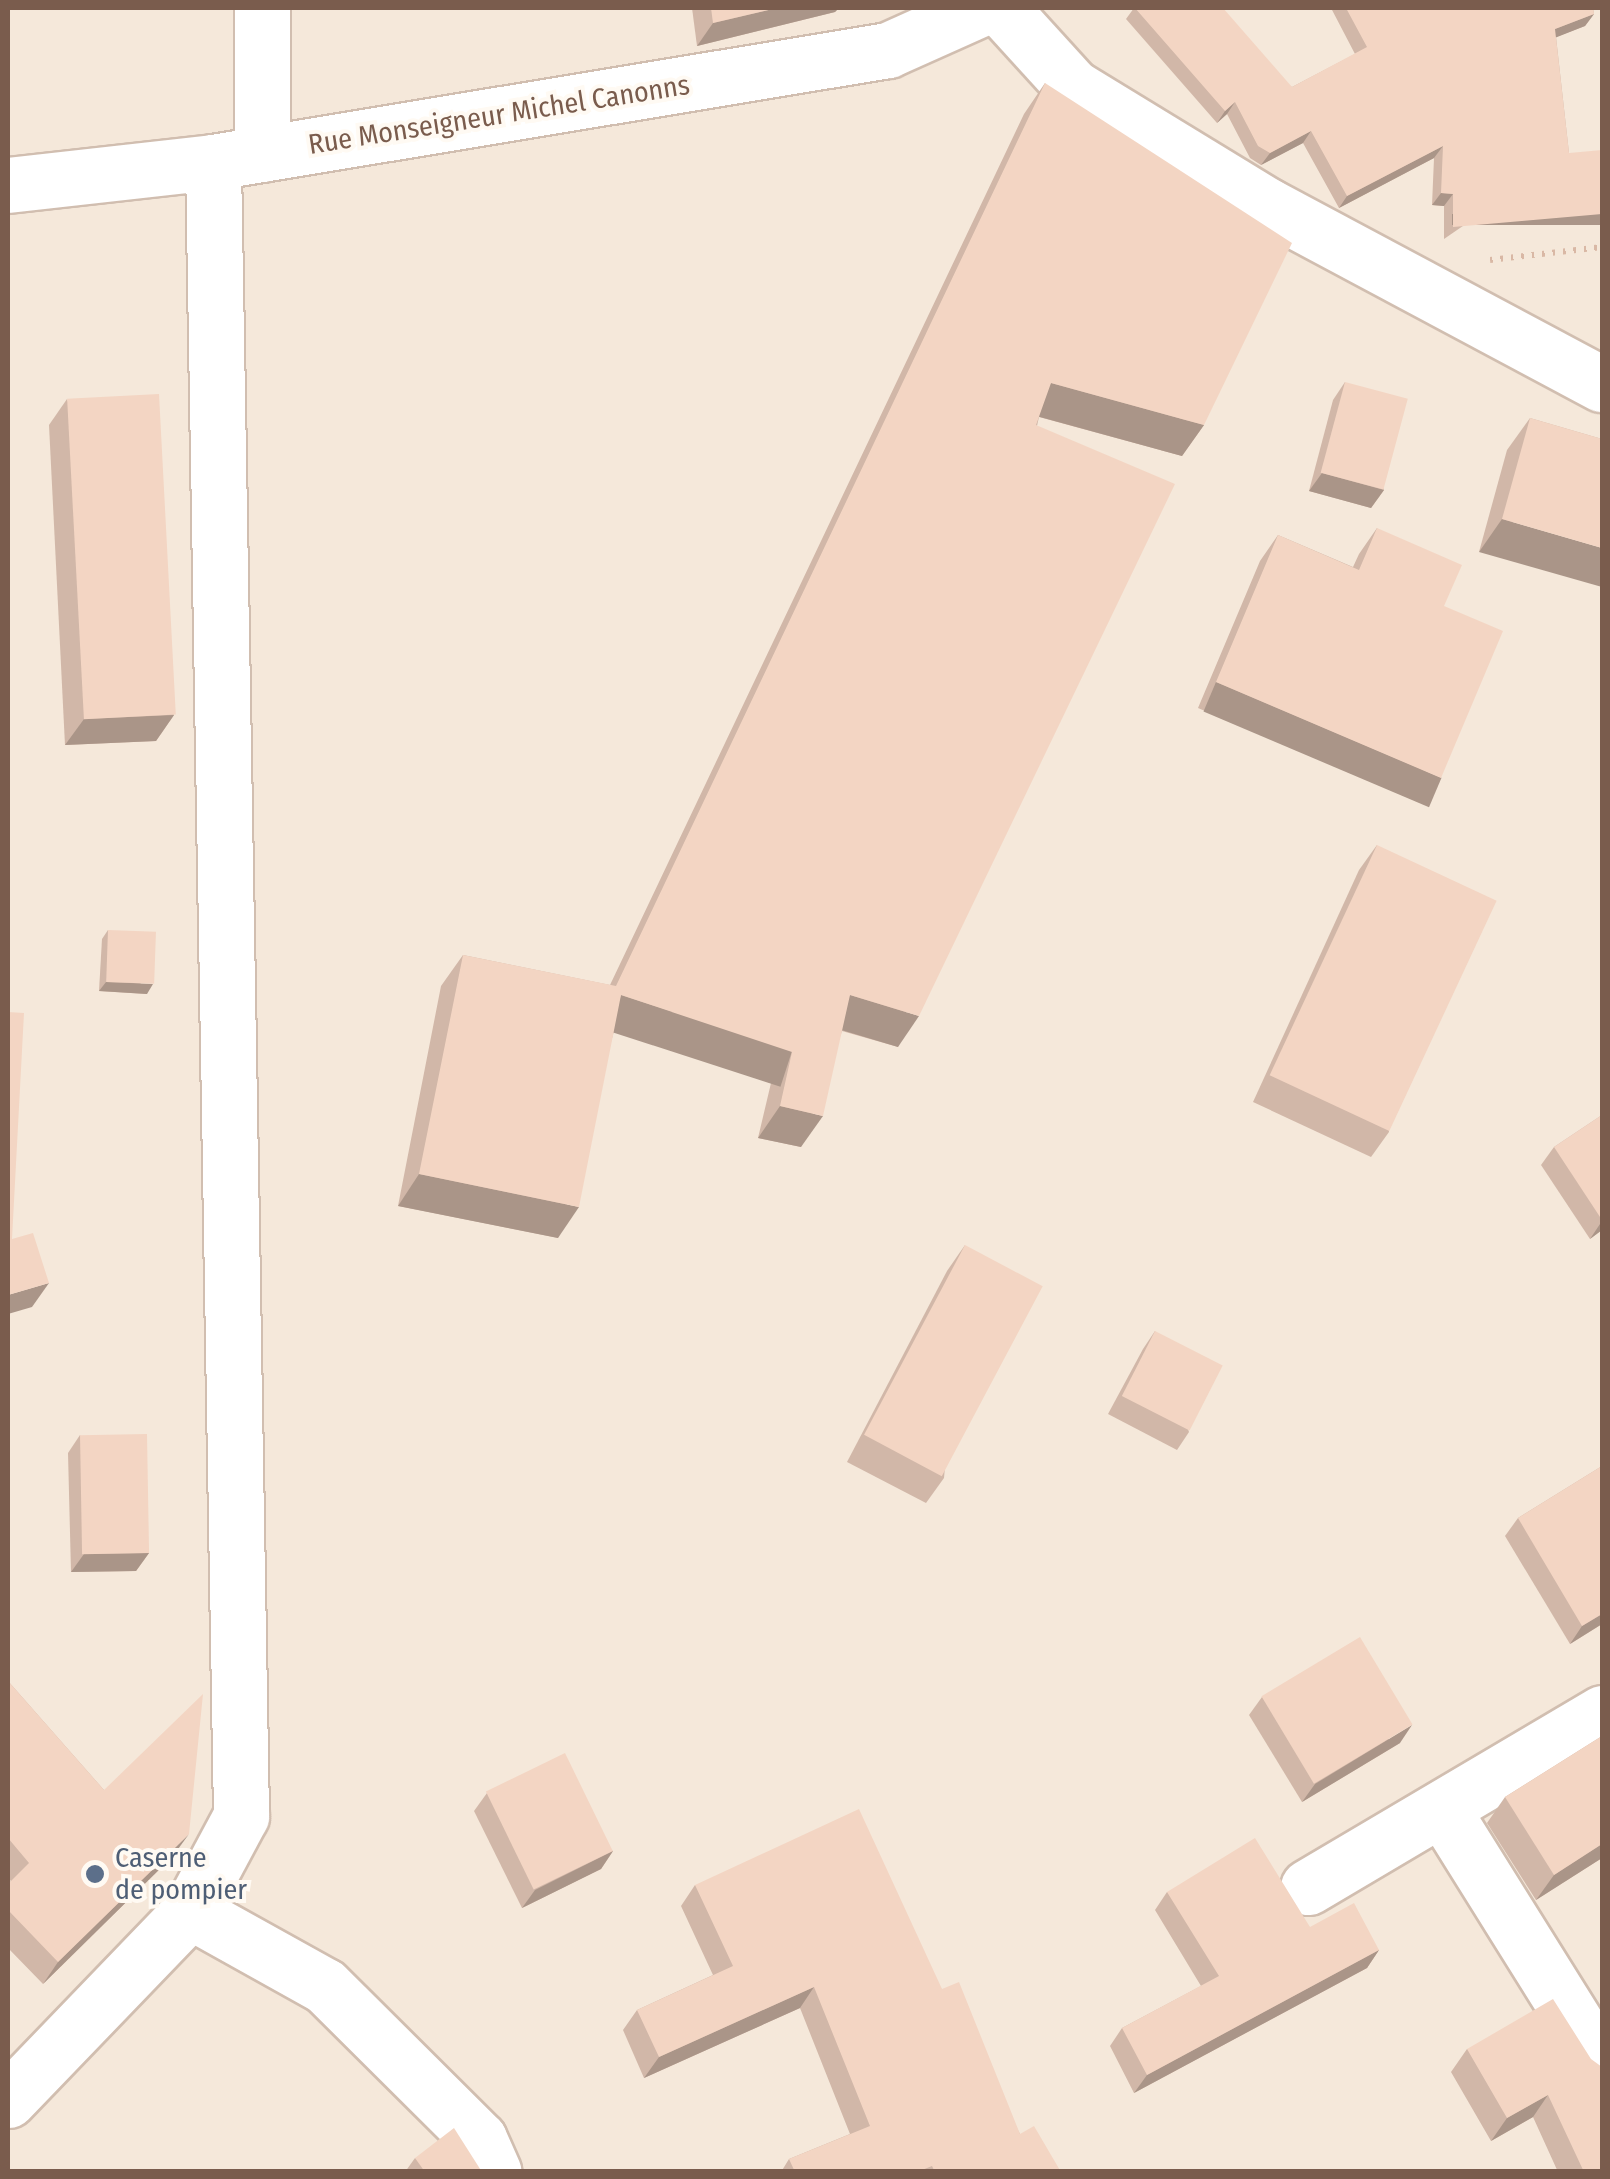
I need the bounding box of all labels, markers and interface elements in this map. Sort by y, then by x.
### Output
street label: Rue Monseigneur Michel Canonns [306,68,692,162]
place label: Caserne de pompier [115,1841,247,1907]
marker: Caserne de pompier [84,1863,106,1885]

